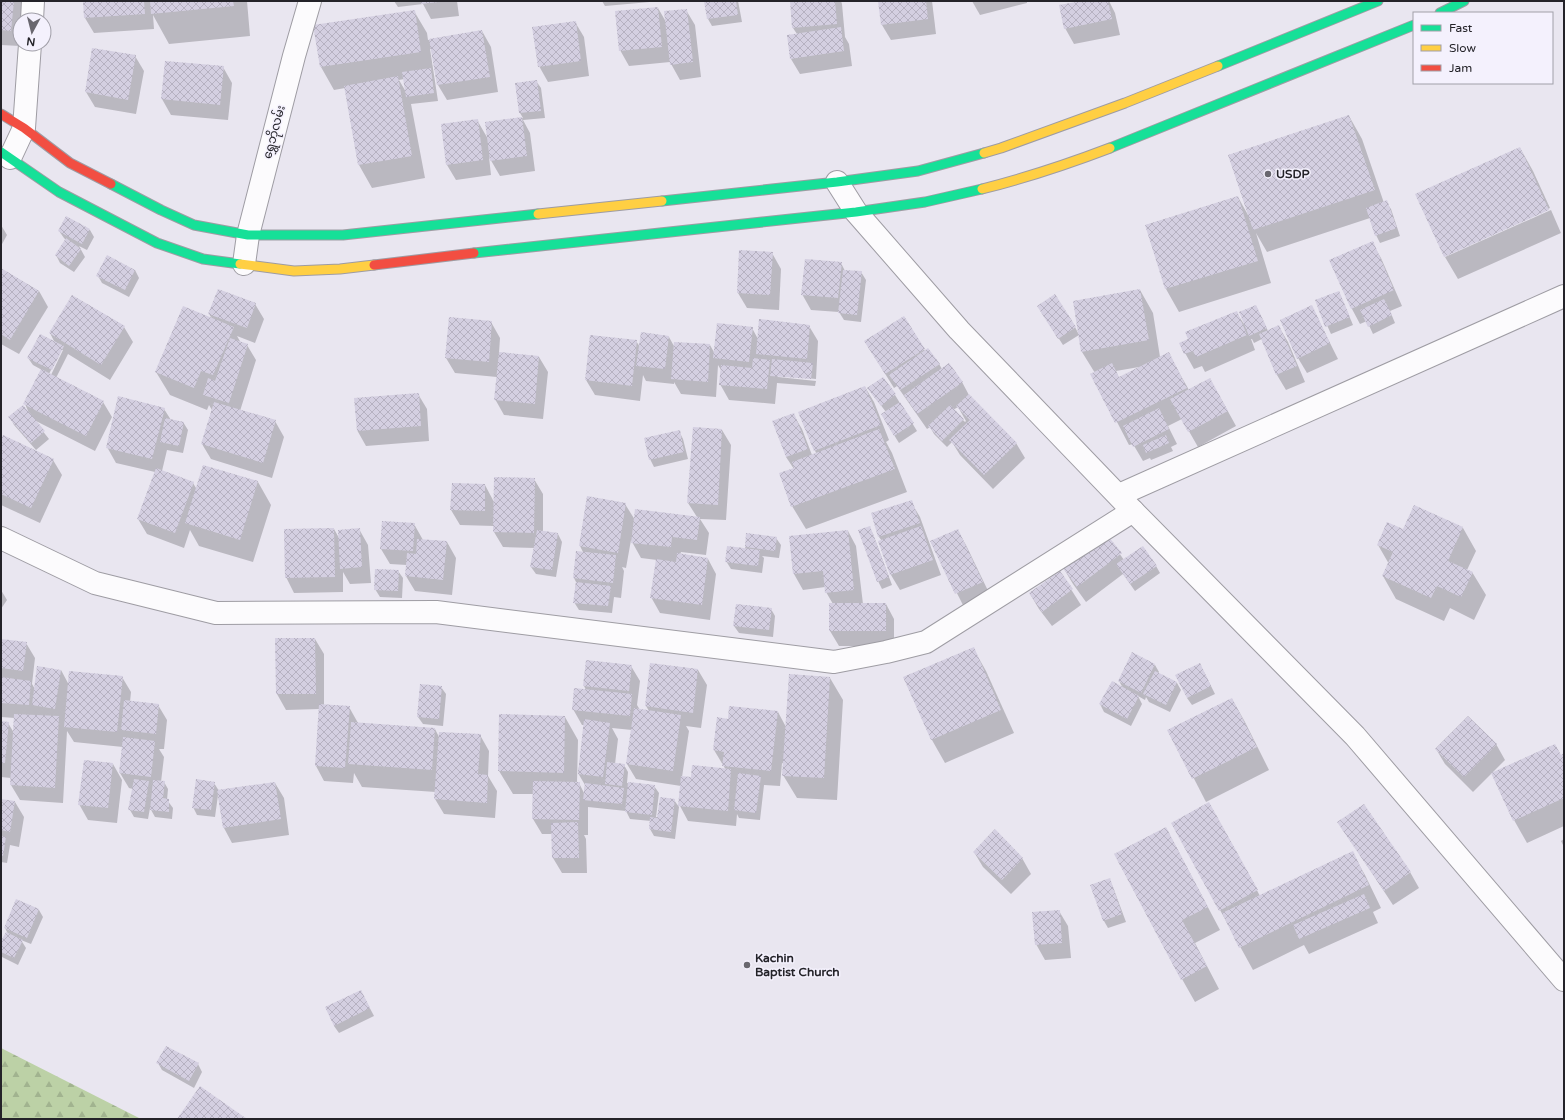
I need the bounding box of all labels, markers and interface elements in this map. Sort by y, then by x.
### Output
north arrow [12,12,52,52]
legend [1413,12,1553,84]
text: Fast [1449,21,1473,35]
text: N [26,34,36,48]
text: Slow [1449,41,1476,55]
text: Jam [1449,61,1472,75]
street label: ရွှေဘိုလမ်း [258,103,291,161]
place label: USDP [1276,167,1310,181]
marker: USDP [1263,169,1273,179]
place label: Kachin Baptist Church [755,951,840,980]
marker: Kachin Baptist Church [742,960,752,970]

